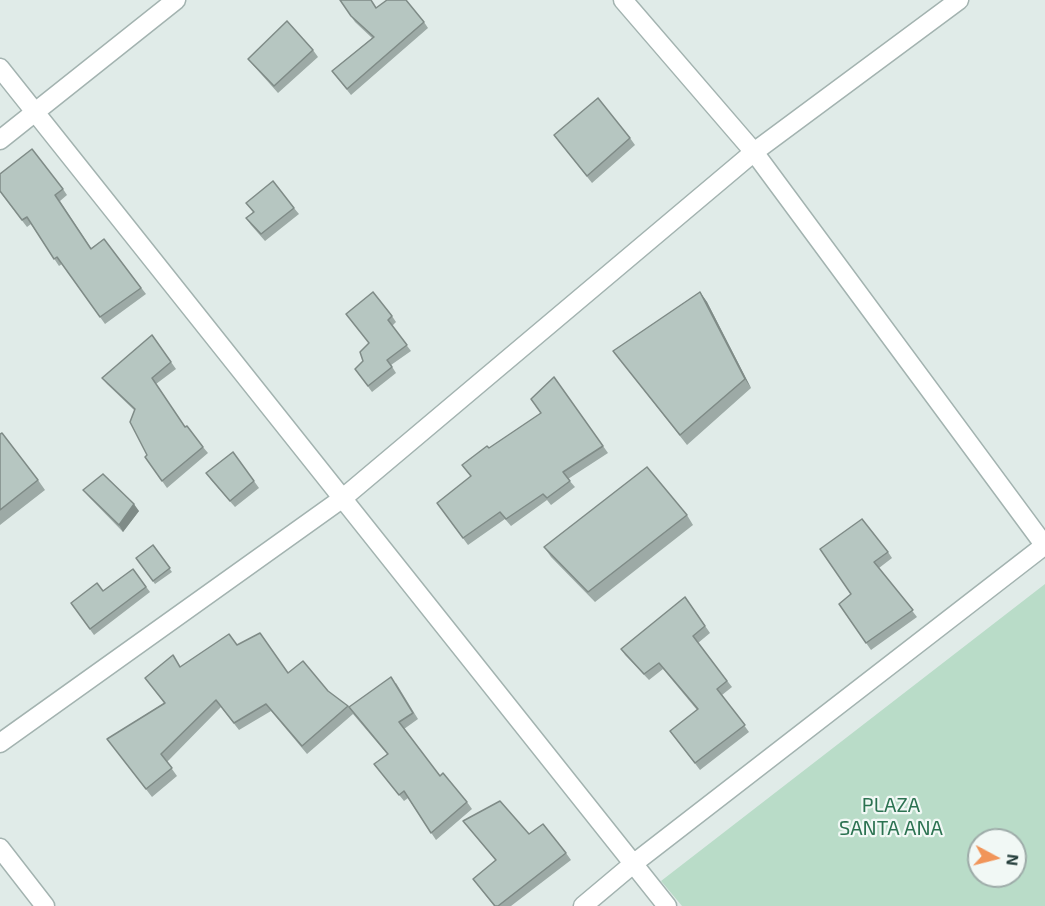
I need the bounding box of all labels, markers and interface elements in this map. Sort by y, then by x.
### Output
park label: PLAZA SANTA ANA [839,793,943,840]
north arrow [967,828,1027,888]
text: N [1003,853,1024,867]

